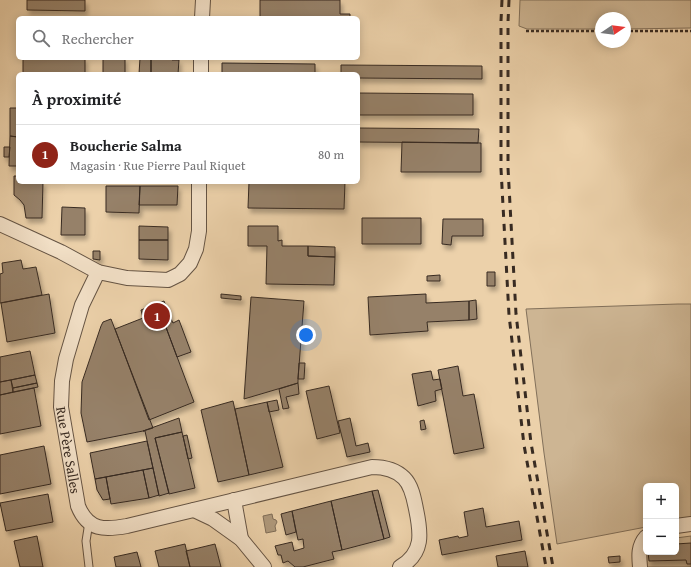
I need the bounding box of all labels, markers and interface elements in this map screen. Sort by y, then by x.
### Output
north arrow [595,12,631,48]
search box [16,16,360,60]
icon: search [30,27,52,49]
text: Rechercher [62,28,134,49]
text: À proximité [32,86,121,111]
text: Boucherie Salma [70,135,182,156]
text: 1 [42,145,48,164]
text: 80 m [318,145,344,164]
text: Magasin · Rue Pierre Paul Riquet [70,156,246,175]
pin: 1 [144,301,170,331]
your location [296,325,316,345]
street label: Rue Père Salles [51,405,86,495]
map controls [643,483,679,555]
button: + [643,483,679,519]
button: − [643,519,679,555]

